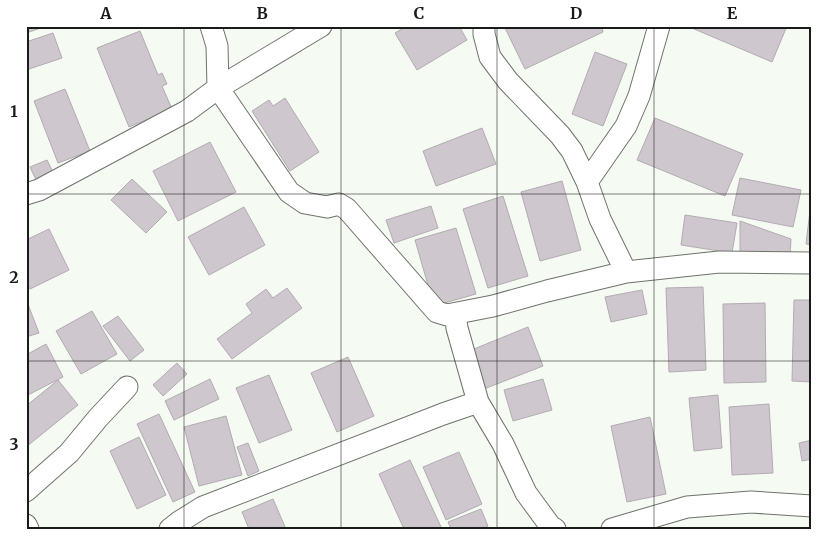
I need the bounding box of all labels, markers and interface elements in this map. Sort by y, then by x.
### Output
text: A [99,3,112,23]
text: B [256,3,268,23]
text: C [414,3,424,23]
text: D [570,3,582,23]
text: E [727,3,738,23]
text: 1 [10,101,18,121]
text: 2 [9,267,19,287]
text: 3 [9,434,19,454]

